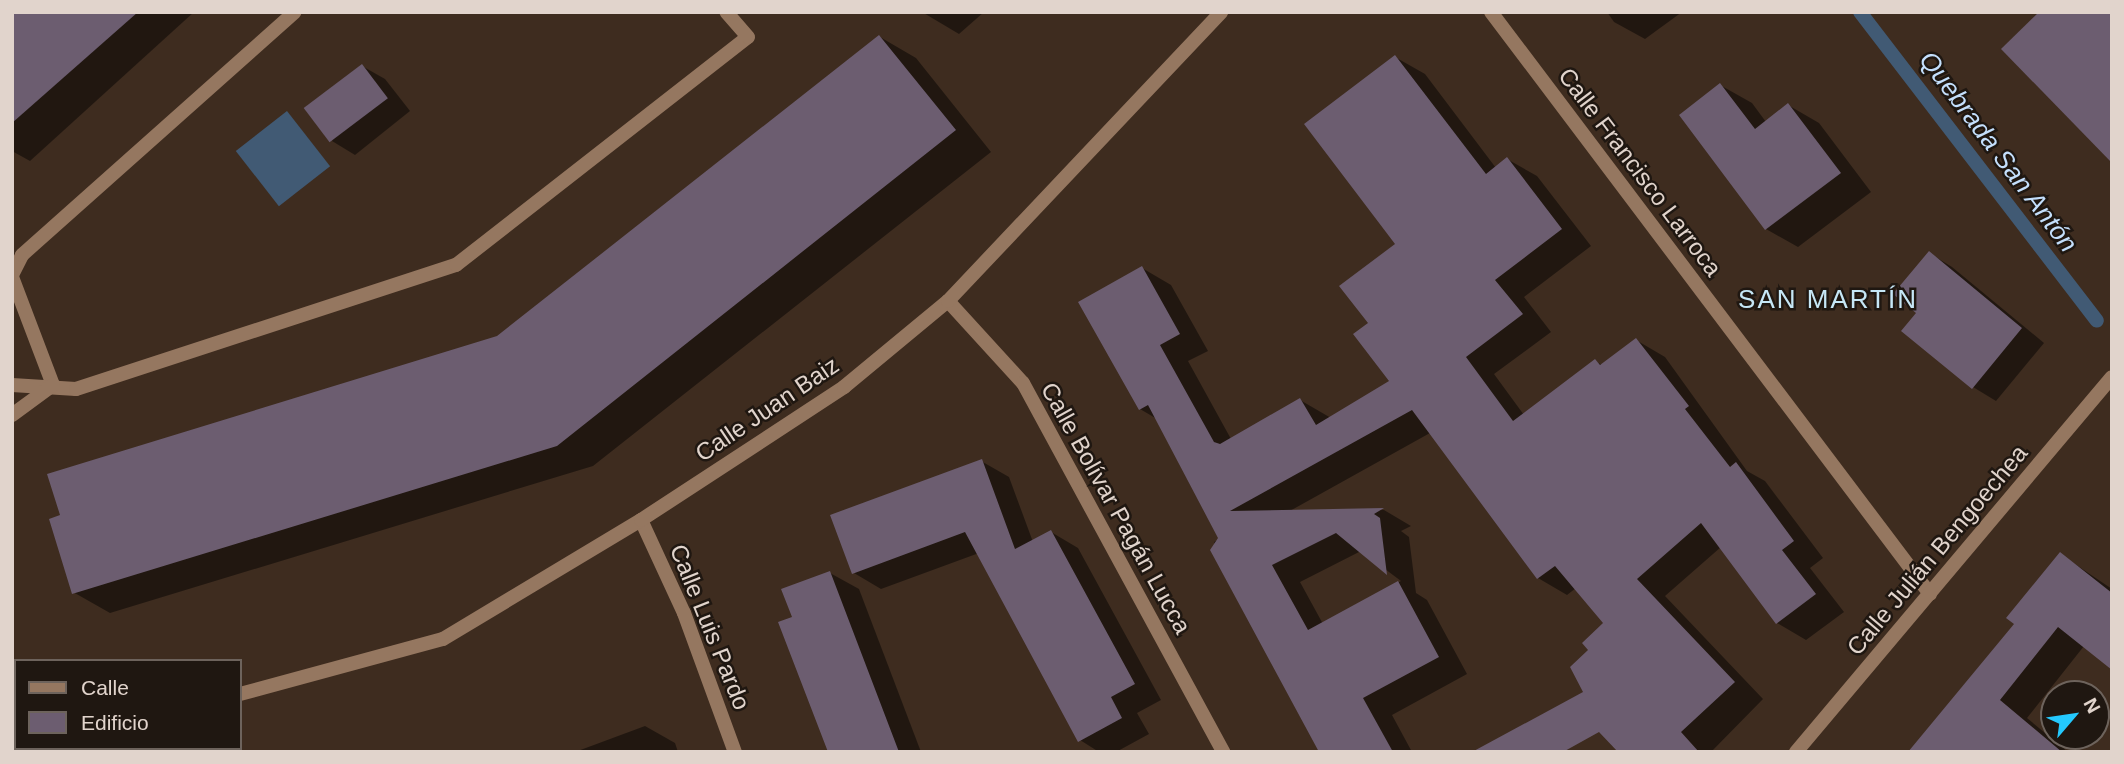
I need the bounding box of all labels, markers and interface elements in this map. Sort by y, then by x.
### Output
water label: Quebrada San Antón [1912,45,2084,259]
street label: Calle Francisco Larroca [1552,62,1728,282]
district label: SAN MARTÍN [1739,284,1917,316]
street label: Calle Juan Baiz [690,350,844,468]
street label: Calle Bolívar Pagán Lucca [1035,377,1197,639]
street label: Calle Julián Bengoechea [1841,439,2033,661]
street label: Calle Luis Pardo [664,540,756,714]
legend [14,659,242,750]
text: Calle [81,676,129,699]
north arrow [2040,680,2110,750]
text: N [2080,694,2105,717]
text: Edificio [81,711,149,734]

